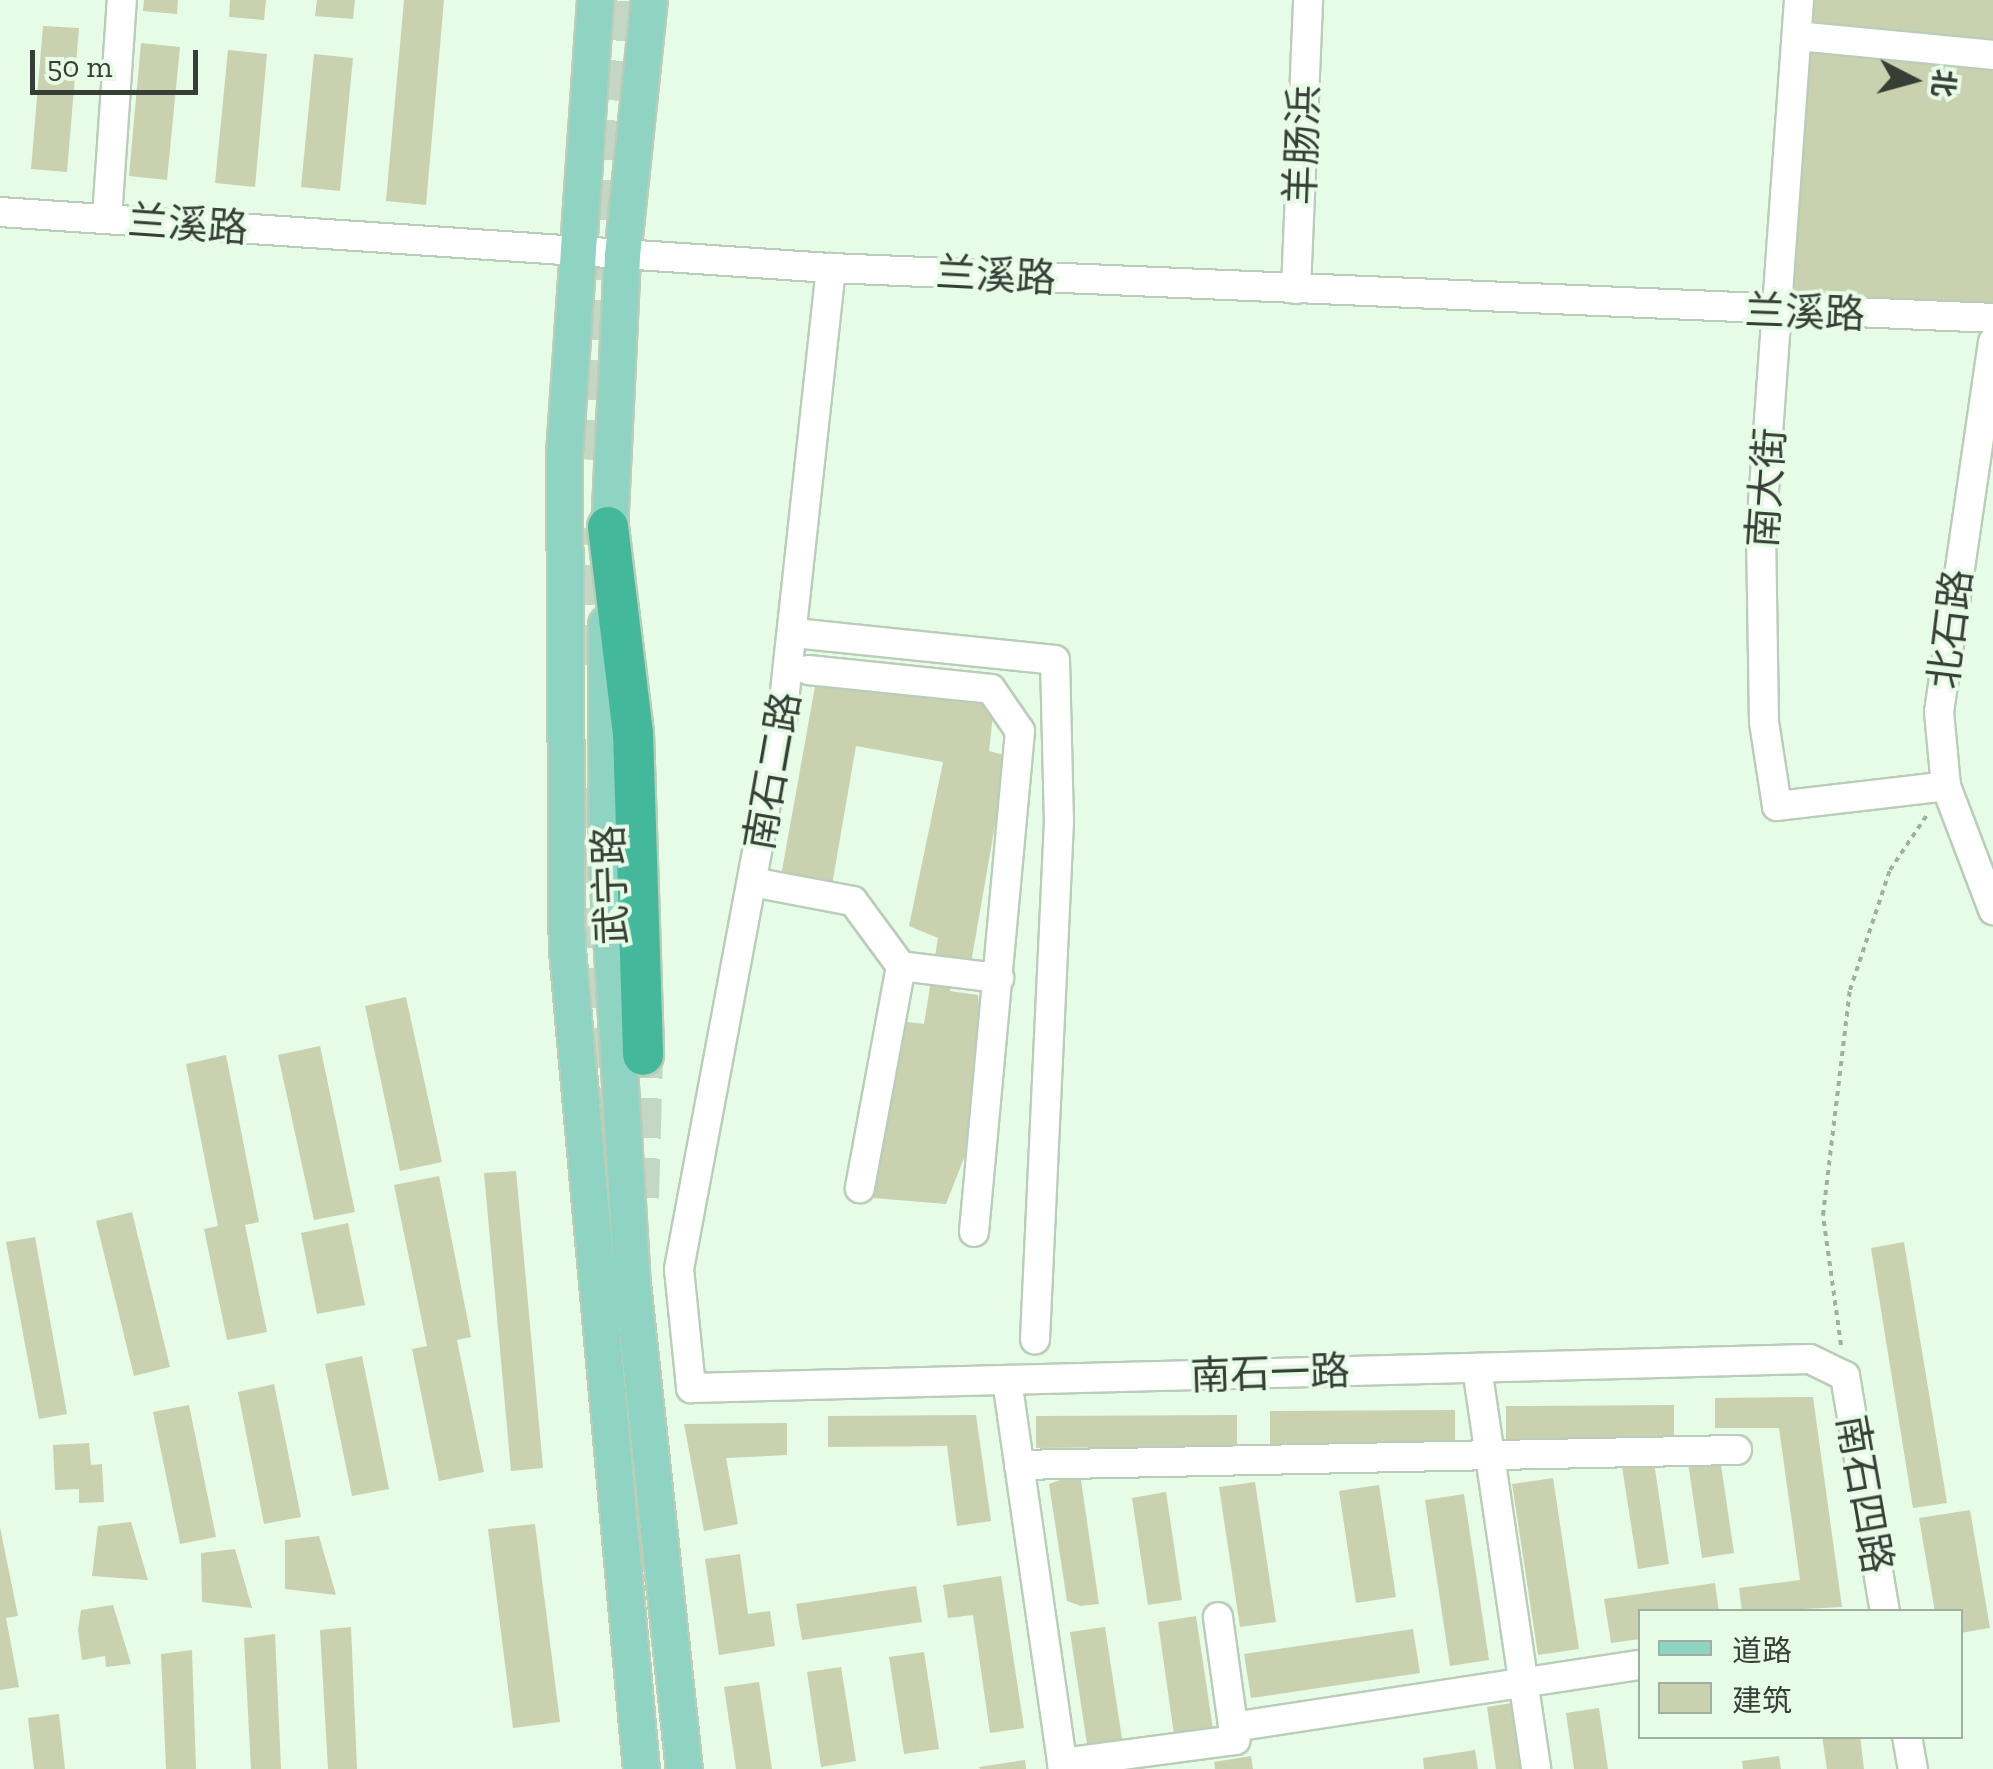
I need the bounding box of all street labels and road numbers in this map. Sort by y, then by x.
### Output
street label: 羊肠浜 [1276,84,1328,206]
street label: 兰溪路 [126,196,250,252]
street label: 兰溪路 [935,248,1057,302]
street label: 兰溪路 [1744,286,1866,338]
street label: 南大街 [1738,426,1794,550]
street label: 北石路 [1919,567,1981,691]
street label: 南石二路 [734,688,810,854]
street label: 武宁路 [584,824,636,946]
street label: 南石一路 [1189,1346,1351,1400]
street label: 南石四路 [1827,1411,1903,1577]

